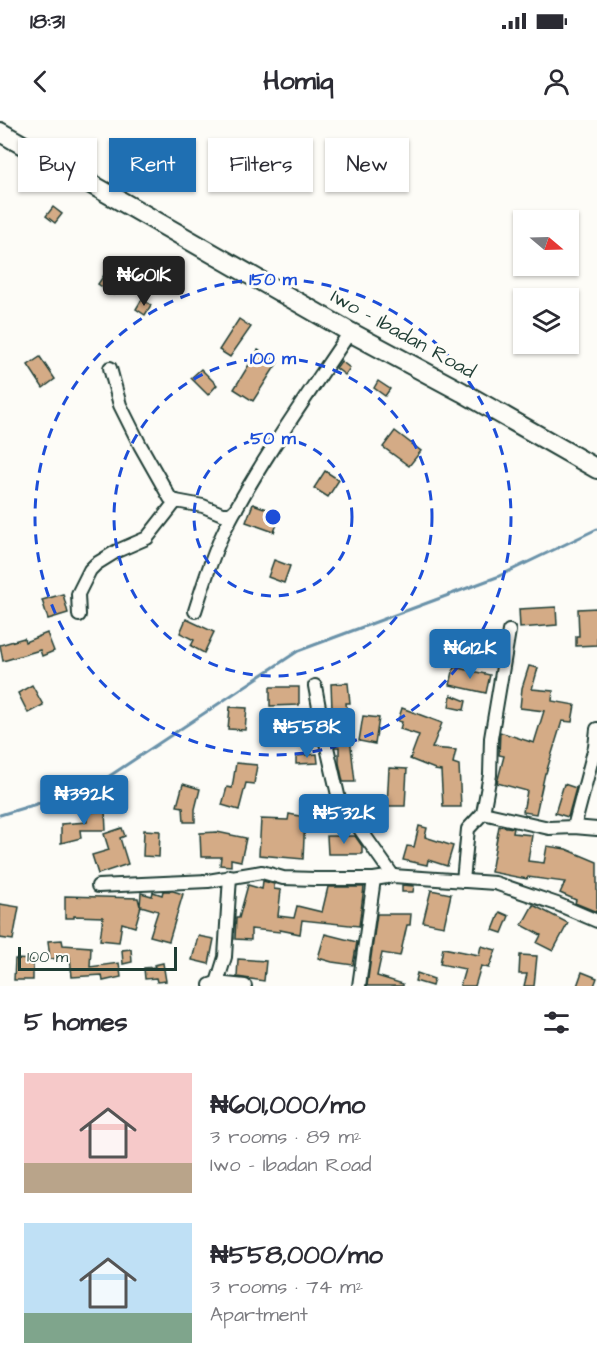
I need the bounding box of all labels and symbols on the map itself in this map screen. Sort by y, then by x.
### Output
north arrow [513,210,579,276]
pin: ₦601K [102,256,186,307]
text: 150 m [249,267,298,292]
street label: Iwo - Ibadan Road [326,283,480,385]
text: 100 m [250,346,297,371]
text: 50 m [250,426,297,451]
centre of rings [263,507,283,527]
pin: ₦612K [428,629,512,680]
pin: ₦558K [265,708,349,759]
pin: ₦392K [42,775,126,826]
pin: ₦532K [302,794,386,845]
scale bar [18,944,177,972]

